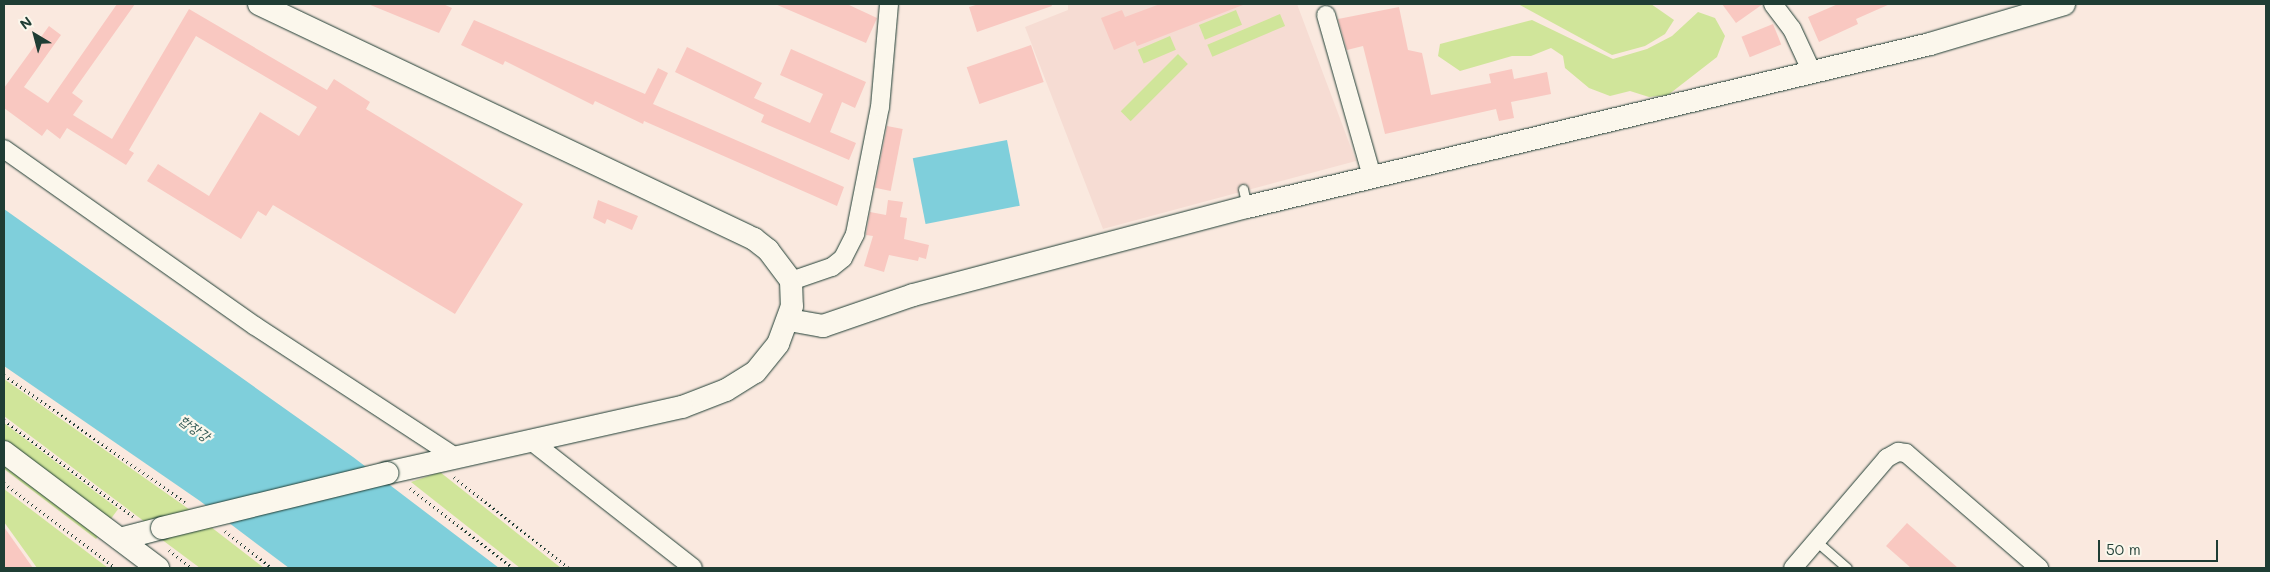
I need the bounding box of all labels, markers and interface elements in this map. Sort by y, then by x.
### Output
north arrow [10,10,60,60]
text: N [16,12,36,33]
water label: 합장강 [176,411,214,445]
scale bar [2100,530,2220,562]
text: 50 m [2106,539,2141,559]

